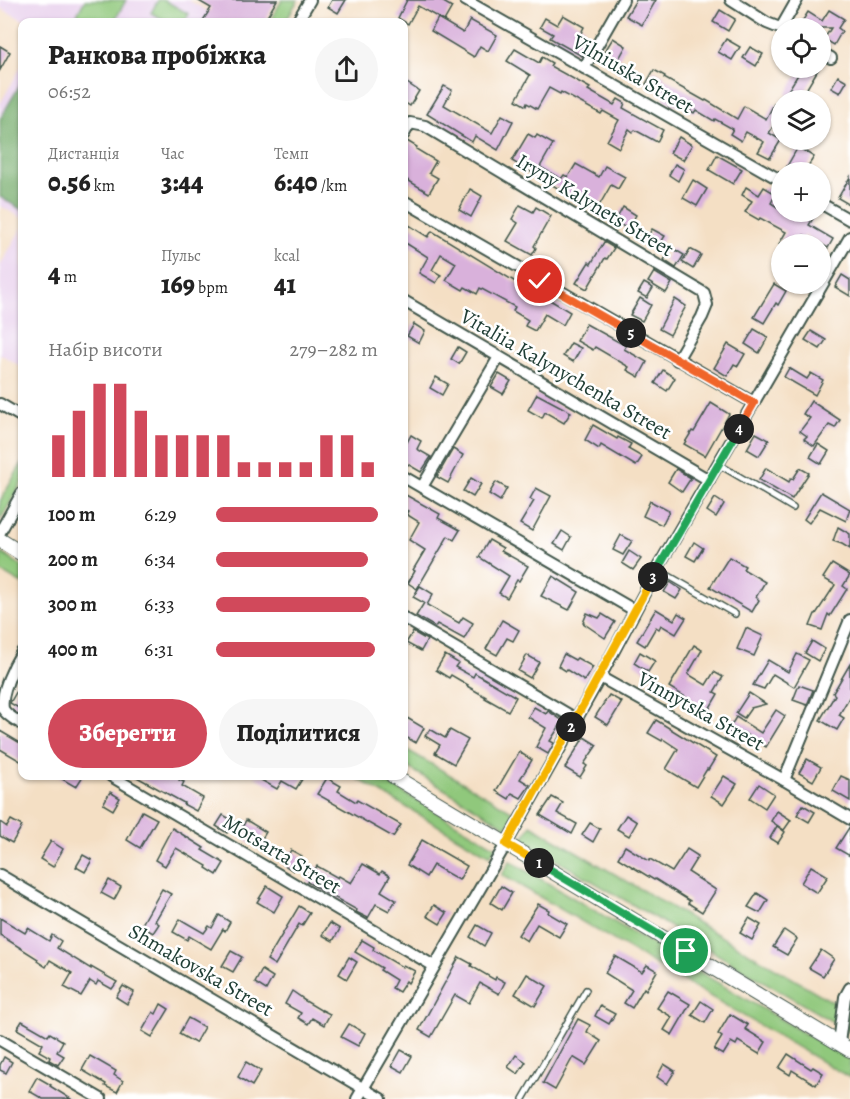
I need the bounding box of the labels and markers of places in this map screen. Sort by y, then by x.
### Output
pin [514,255,565,306]
pin: 5 [616,318,646,348]
pin: 4 [724,414,754,444]
pin: 3 [638,562,668,592]
pin: 2 [556,712,586,742]
pin: 1 [524,848,554,878]
pin [660,925,711,976]

